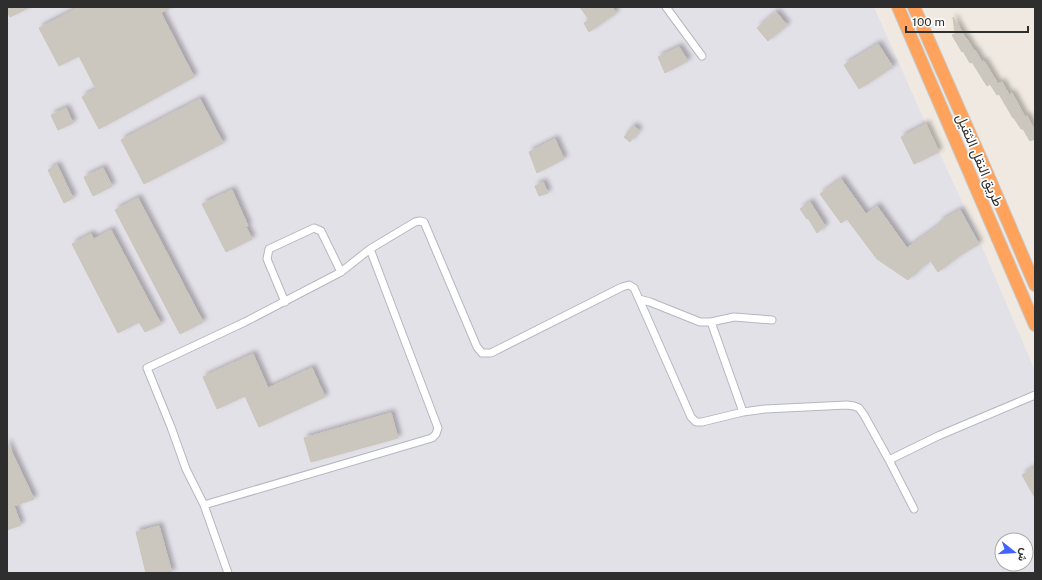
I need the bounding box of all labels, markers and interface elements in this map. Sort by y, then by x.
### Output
scale bar [906,8,1028,34]
text: 100 m [912,15,945,29]
street label: طريق النقل الثقيل [952,111,1007,209]
north arrow [994,532,1034,572]
text: ش [1015,547,1031,563]

